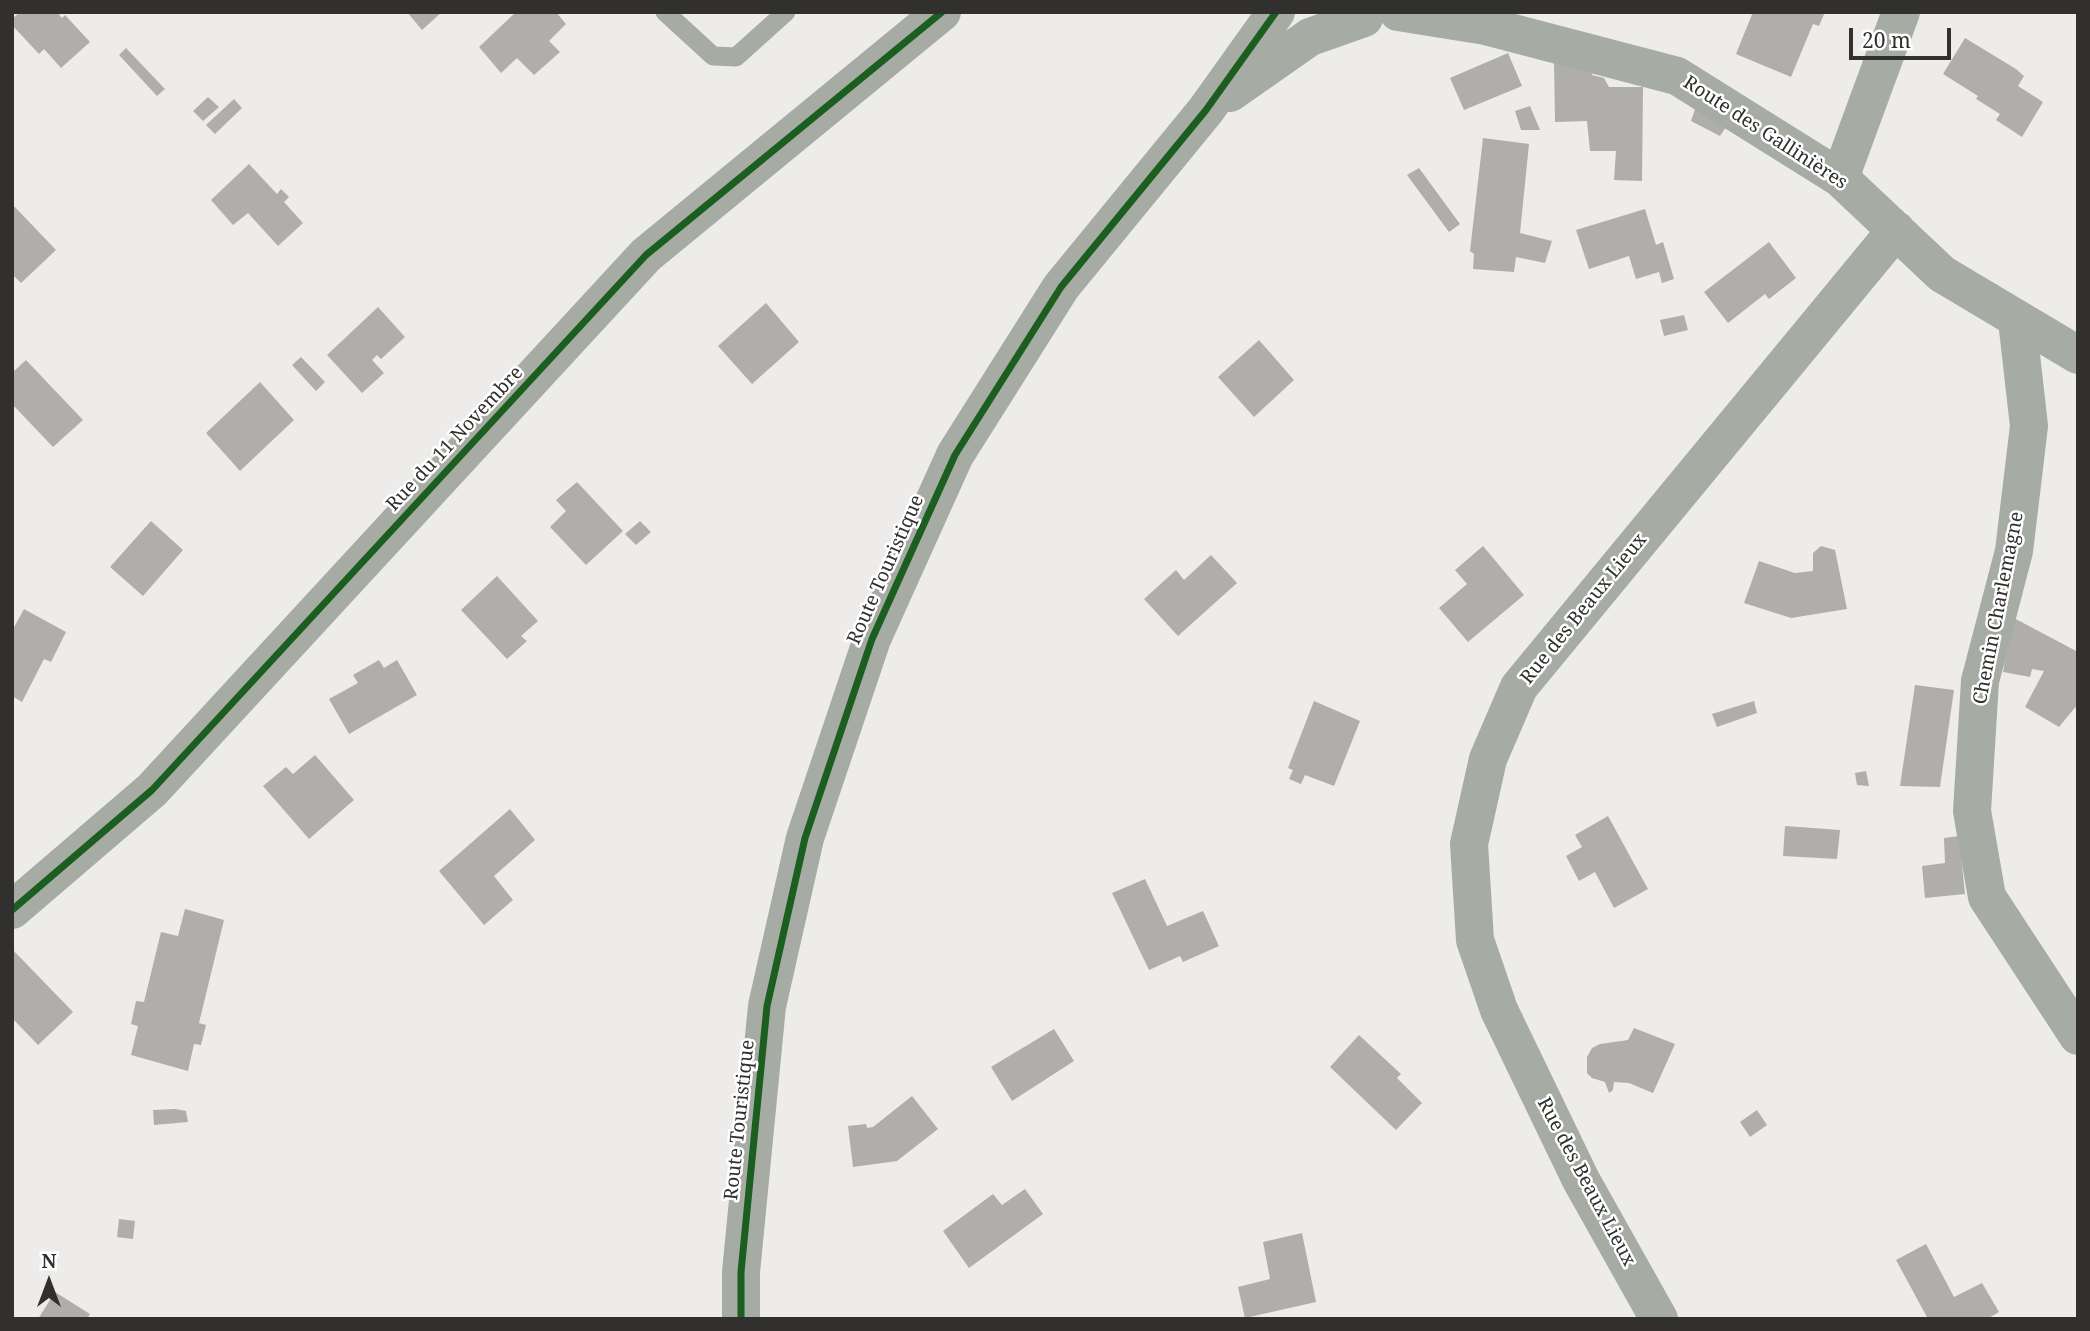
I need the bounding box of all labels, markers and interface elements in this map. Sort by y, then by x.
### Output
scale bar [1852,14,1954,58]
text: 20 m [1862,26,1911,54]
street label: Route des Gallinières [1679,71,1851,195]
street label: Rue du 11 Novembre [382,362,528,516]
street label: Route Touristique [843,492,929,648]
street label: Chemin Charlemagne [1969,510,2029,706]
street label: Rue des Beaux Lieux [1516,529,1652,689]
street label: Route Touristique [720,1039,760,1201]
street label: Rue des Beaux Lieux [1532,1094,1640,1270]
north arrow [14,1247,84,1317]
text: N [42,1248,56,1274]

